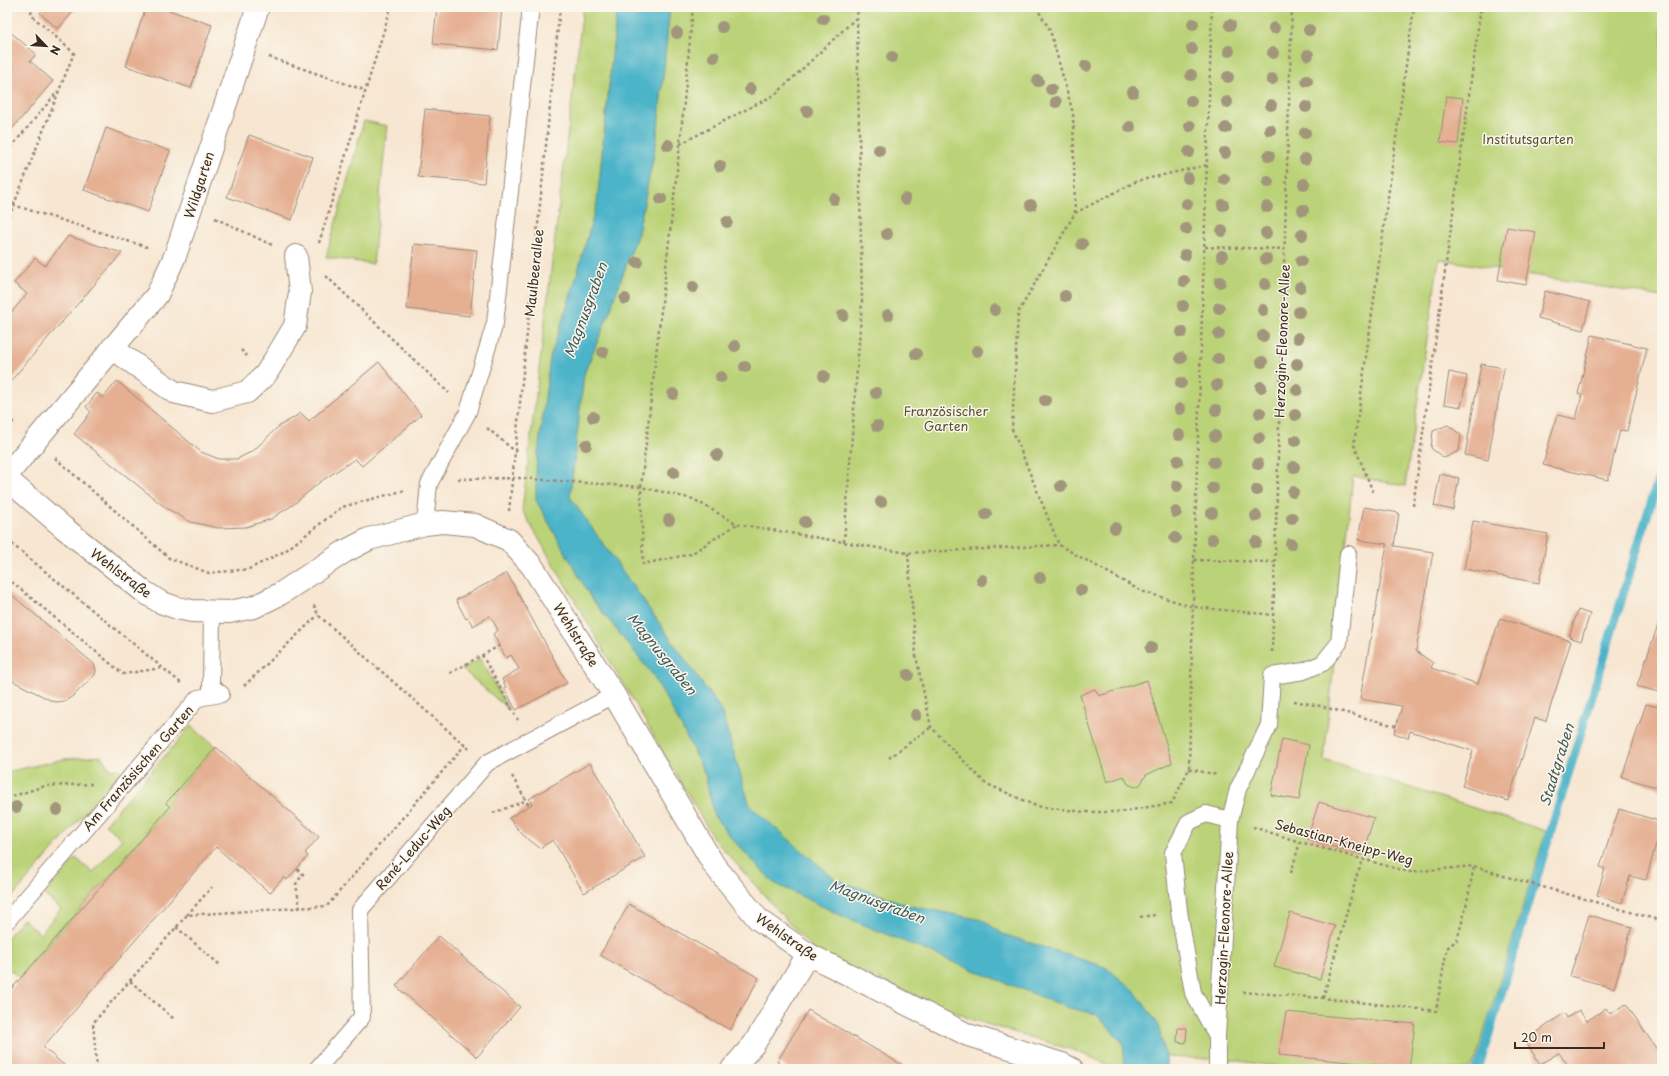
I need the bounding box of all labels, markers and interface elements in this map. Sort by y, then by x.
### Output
north arrow [26,26,66,66]
text: N [46,43,65,58]
park label: Institutsgarten [1482,129,1574,148]
street label: Wildgarten [179,149,218,221]
street label: Maulbeerallee [519,228,548,318]
water label: Magnusgraben [559,258,613,360]
street label: Herzogin-Eleonore-Allee [1269,264,1294,418]
park label: Französischer Garten [903,401,990,435]
street label: Wehlstraße [87,543,156,602]
street label: Wehlstraße [549,599,604,670]
water label: Magnusgraben [623,608,703,700]
street label: Am Französischen Garten [78,701,197,835]
water label: Stadtgraben [1534,720,1579,809]
street label: René-Leduc-Weg [371,801,455,894]
street label: Sebastian-Kneipp-Weg [1273,814,1415,869]
street label: Herzogin-Eleonore-Allee [1210,851,1237,1005]
water label: Magnusgraben [827,875,929,929]
street label: Wehlstraße [752,908,822,965]
scale bar [1515,1024,1604,1050]
text: 20 m [1521,1028,1552,1046]

